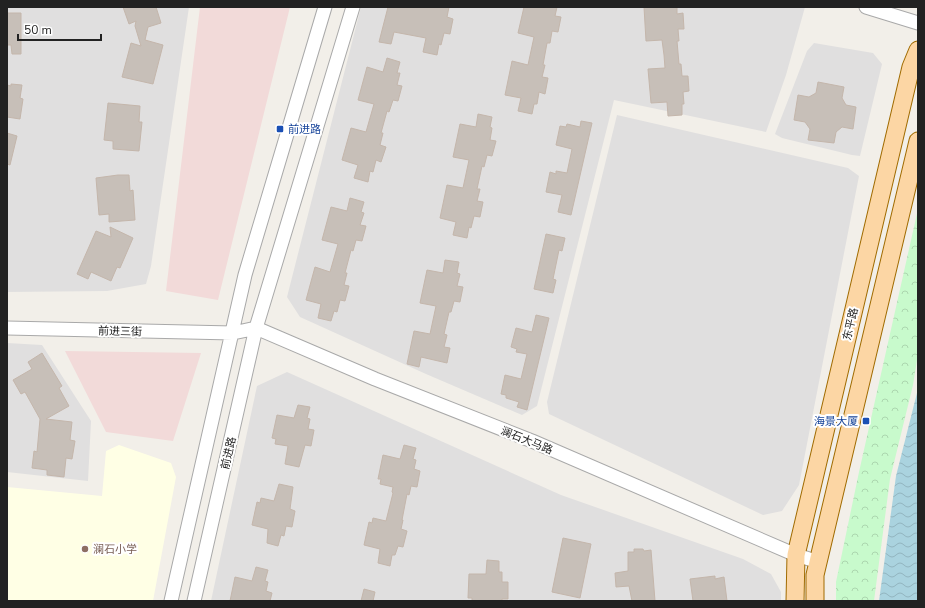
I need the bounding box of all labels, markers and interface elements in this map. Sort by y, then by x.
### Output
scale bar [18,16,101,42]
text: 50 m [24,22,52,38]
place label: 前进路 [288,122,321,137]
marker: 前进路 [275,124,285,134]
street label: 东平路 [839,306,862,342]
street label: 前进三街 [98,324,142,339]
place label: 海景大厦 [814,414,858,429]
marker: 海景大厦 [861,416,871,426]
street label: 澜石大马路 [499,423,555,458]
street label: 前进路 [217,435,240,471]
place label: 澜石小学 [93,542,137,557]
marker: 澜石小学 [80,544,90,554]

